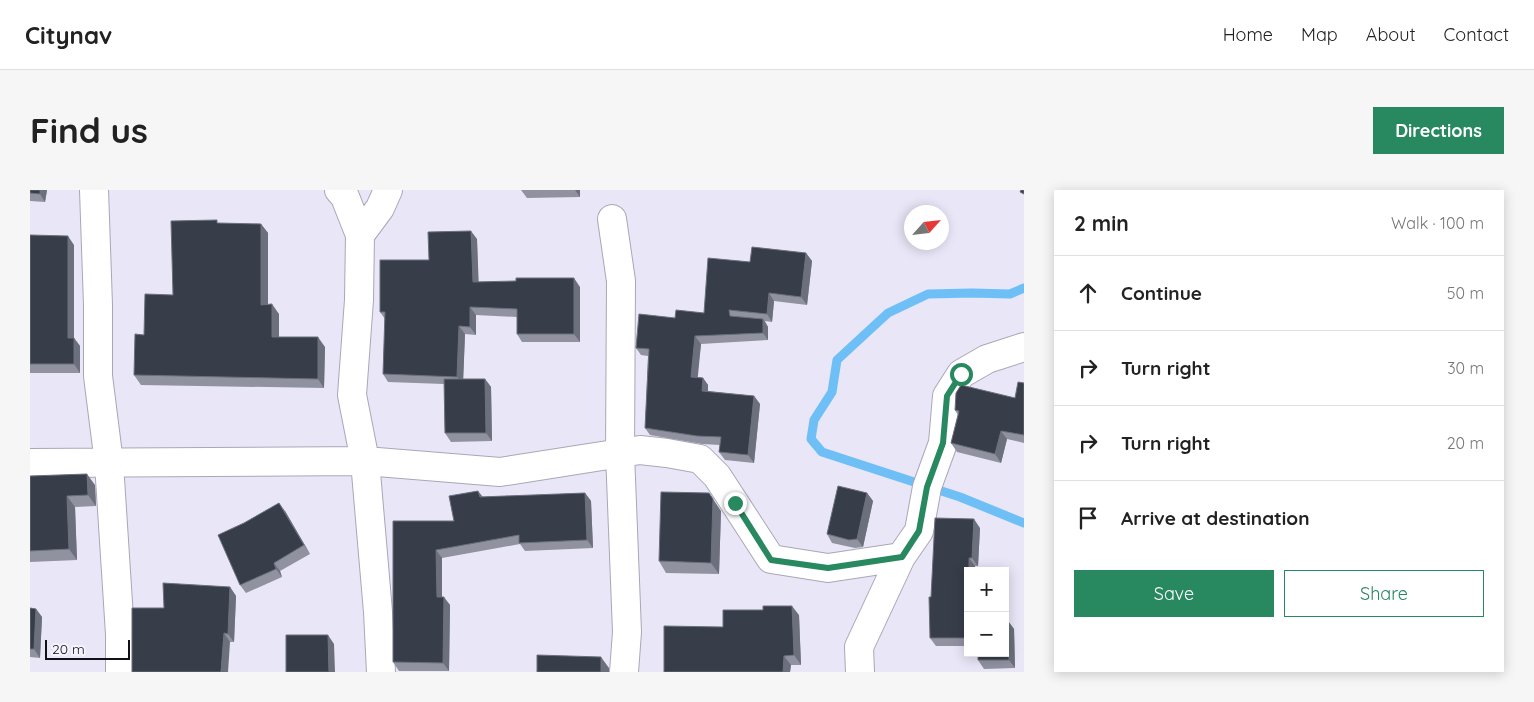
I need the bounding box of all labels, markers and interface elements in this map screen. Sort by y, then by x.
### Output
text: Citynav [25,20,112,50]
text: Home [1223,23,1273,46]
text: Map [1301,23,1338,46]
text: About [1366,23,1416,46]
text: Contact [1444,23,1509,46]
button: Directions [1373,107,1504,154]
text: Find us [30,108,148,152]
north arrow [904,205,949,250]
text: 2 min [1074,210,1129,236]
text: Walk · 100 m [1391,213,1484,233]
icon: ahead [1074,279,1102,307]
text: Continue [1121,281,1202,305]
text: 50 m [1447,283,1484,303]
icon: right [1074,354,1102,382]
text: Turn right [1121,356,1210,380]
text: 30 m [1447,358,1484,378]
route start [950,363,973,386]
icon: right [1074,429,1102,457]
text: Turn right [1121,431,1210,455]
text: 20 m [1447,433,1484,453]
route end [724,492,747,515]
icon: arrive [1074,504,1102,532]
text: Arrive at destination [1121,506,1310,530]
map controls [964,567,1009,657]
button: + [964,567,1009,612]
button: Save [1074,570,1274,617]
button: Share [1284,570,1484,617]
button: − [964,612,1009,657]
scale bar [45,637,130,660]
text: 20 m [52,640,85,658]

